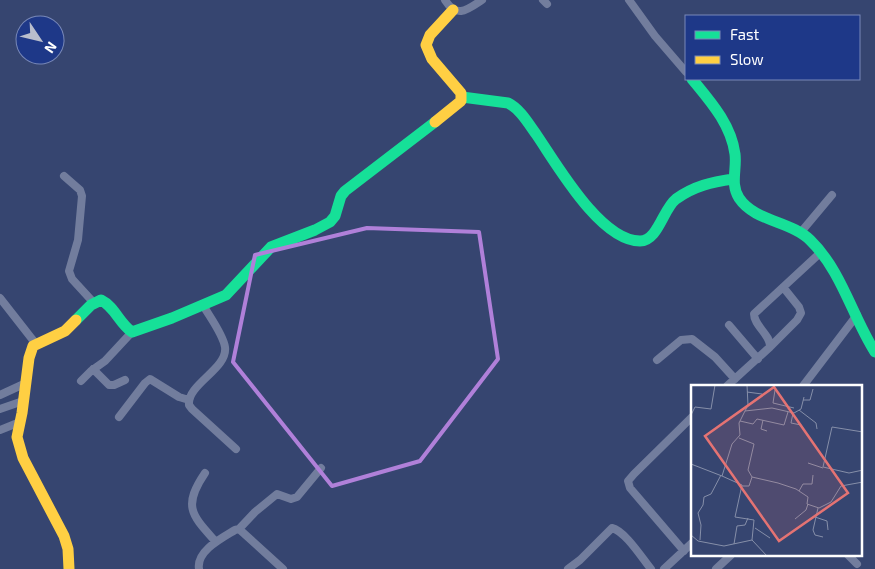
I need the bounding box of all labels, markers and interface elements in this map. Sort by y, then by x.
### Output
north arrow [15,15,65,65]
legend [685,15,860,80]
text: Fast [730,25,760,43]
text: N [41,39,61,57]
text: Slow [730,50,764,68]
inset map [691,385,862,556]

